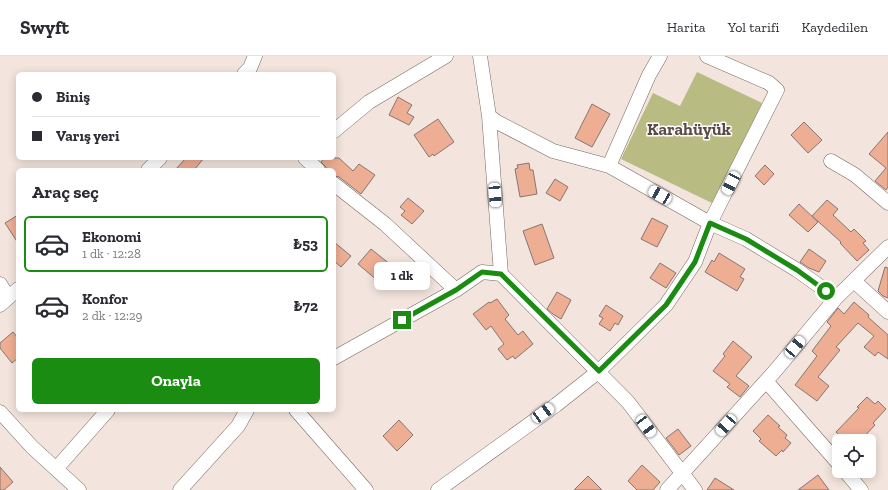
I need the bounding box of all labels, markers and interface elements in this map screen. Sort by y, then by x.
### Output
text: Swyft [20,16,69,39]
text: Harita [667,19,706,36]
text: Yol tarifi [728,19,779,36]
text: Kaydedilen [801,19,868,36]
text: Biniş [56,88,90,106]
district label: Karahüyük [647,119,732,139]
text: Varış yeri [56,127,119,145]
car [720,170,742,196]
text: Araç seç [32,181,99,203]
car [488,183,502,207]
car [647,184,673,206]
icon: car [34,226,70,262]
text: Ekonomi [82,228,141,246]
text: ₺53 [293,235,318,253]
text: 1 dk · 12:28 [82,246,141,261]
callout: 1 dk [374,262,430,290]
text: 1 dk [391,268,413,283]
route start [817,282,835,300]
icon: car [34,288,70,324]
text: Konfor [82,290,128,308]
text: ₺72 [293,297,318,315]
text: 2 dk · 12:29 [82,308,143,323]
route end [393,311,411,329]
car [783,334,807,360]
button: Onayla [32,358,320,404]
car [530,401,556,425]
car [714,412,738,438]
car [634,413,658,439]
map controls [832,434,876,478]
button: locate [832,434,876,478]

